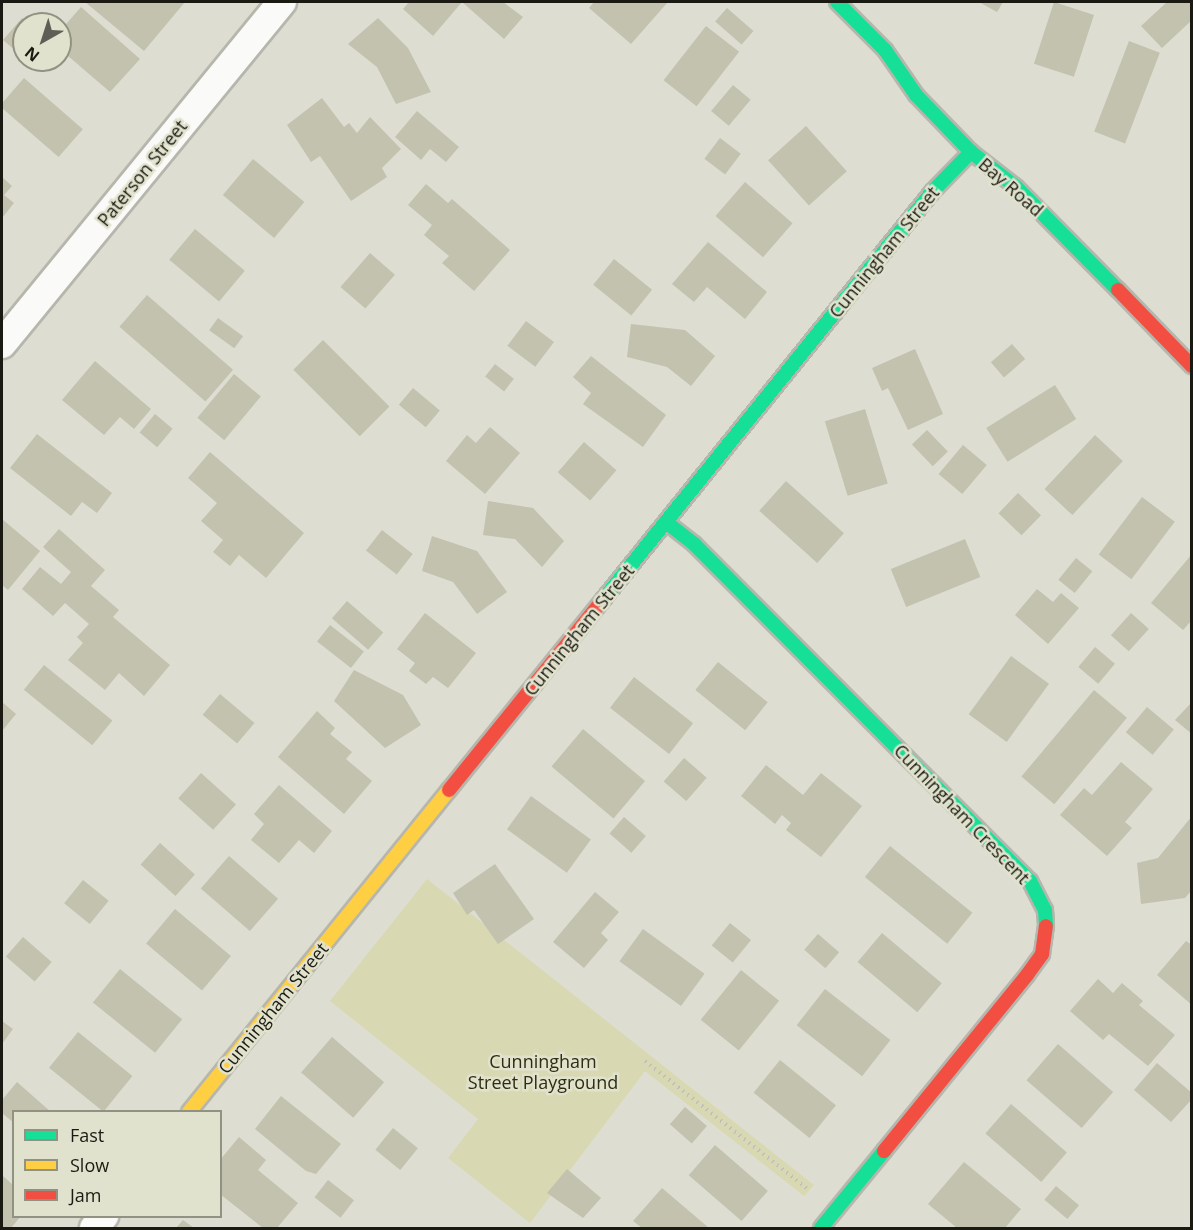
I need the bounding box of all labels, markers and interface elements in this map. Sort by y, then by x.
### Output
north arrow [12,12,72,72]
text: N [20,42,44,67]
street label: Paterson Street [93,116,191,230]
street label: Bay Road [974,153,1048,221]
street label: Cunningham Street [824,182,944,322]
street label: Cunningham Street [519,560,639,700]
street label: Cunningham Crescent [890,740,1034,888]
street label: Cunningham Street [213,938,333,1078]
park label: Cunningham Street Playground [468,1051,618,1094]
legend [12,1110,222,1218]
text: Fast [70,1123,104,1147]
text: Slow [70,1153,109,1177]
text: Jam [70,1183,102,1207]

